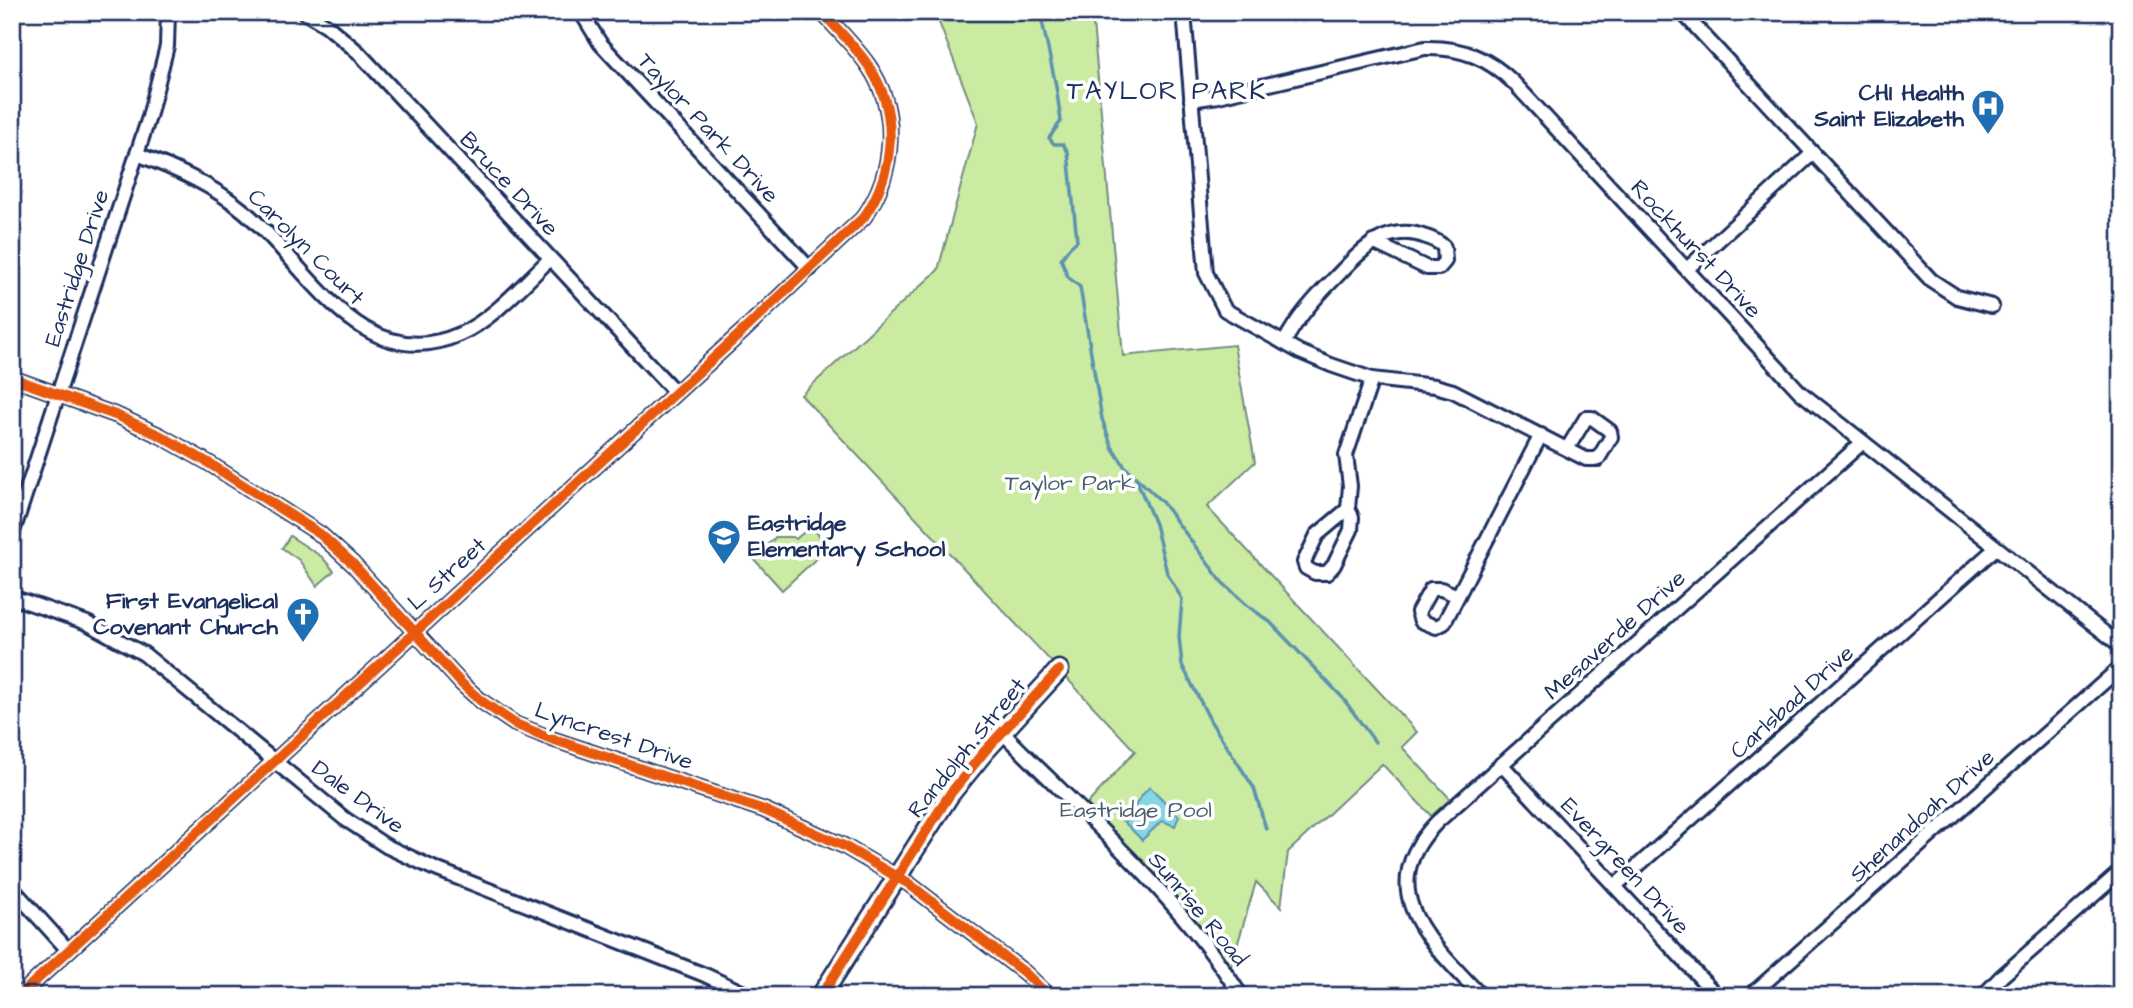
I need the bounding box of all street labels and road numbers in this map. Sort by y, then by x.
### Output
street label: Taylor Park Drive [629,46,786,211]
street label: Bruce Drive [452,125,566,243]
street label: Rockhurst Drive [1623,173,1769,325]
street label: Carolyn Court [240,181,372,314]
street label: Eastridge Drive [37,186,118,351]
street label: L Street [401,529,494,618]
street label: Mesaverde Drive [1537,563,1693,707]
street label: Carlsbad Drive [1723,638,1861,766]
street label: Randolph Street [900,670,1034,825]
street label: Lyncrest Drive [530,694,697,779]
street label: Shenandoah Drive [1842,742,2002,890]
street label: Dale Drive [305,753,411,841]
street label: Evergreen Drive [1552,791,1697,942]
street label: Sunrise Road [1141,845,1255,973]

